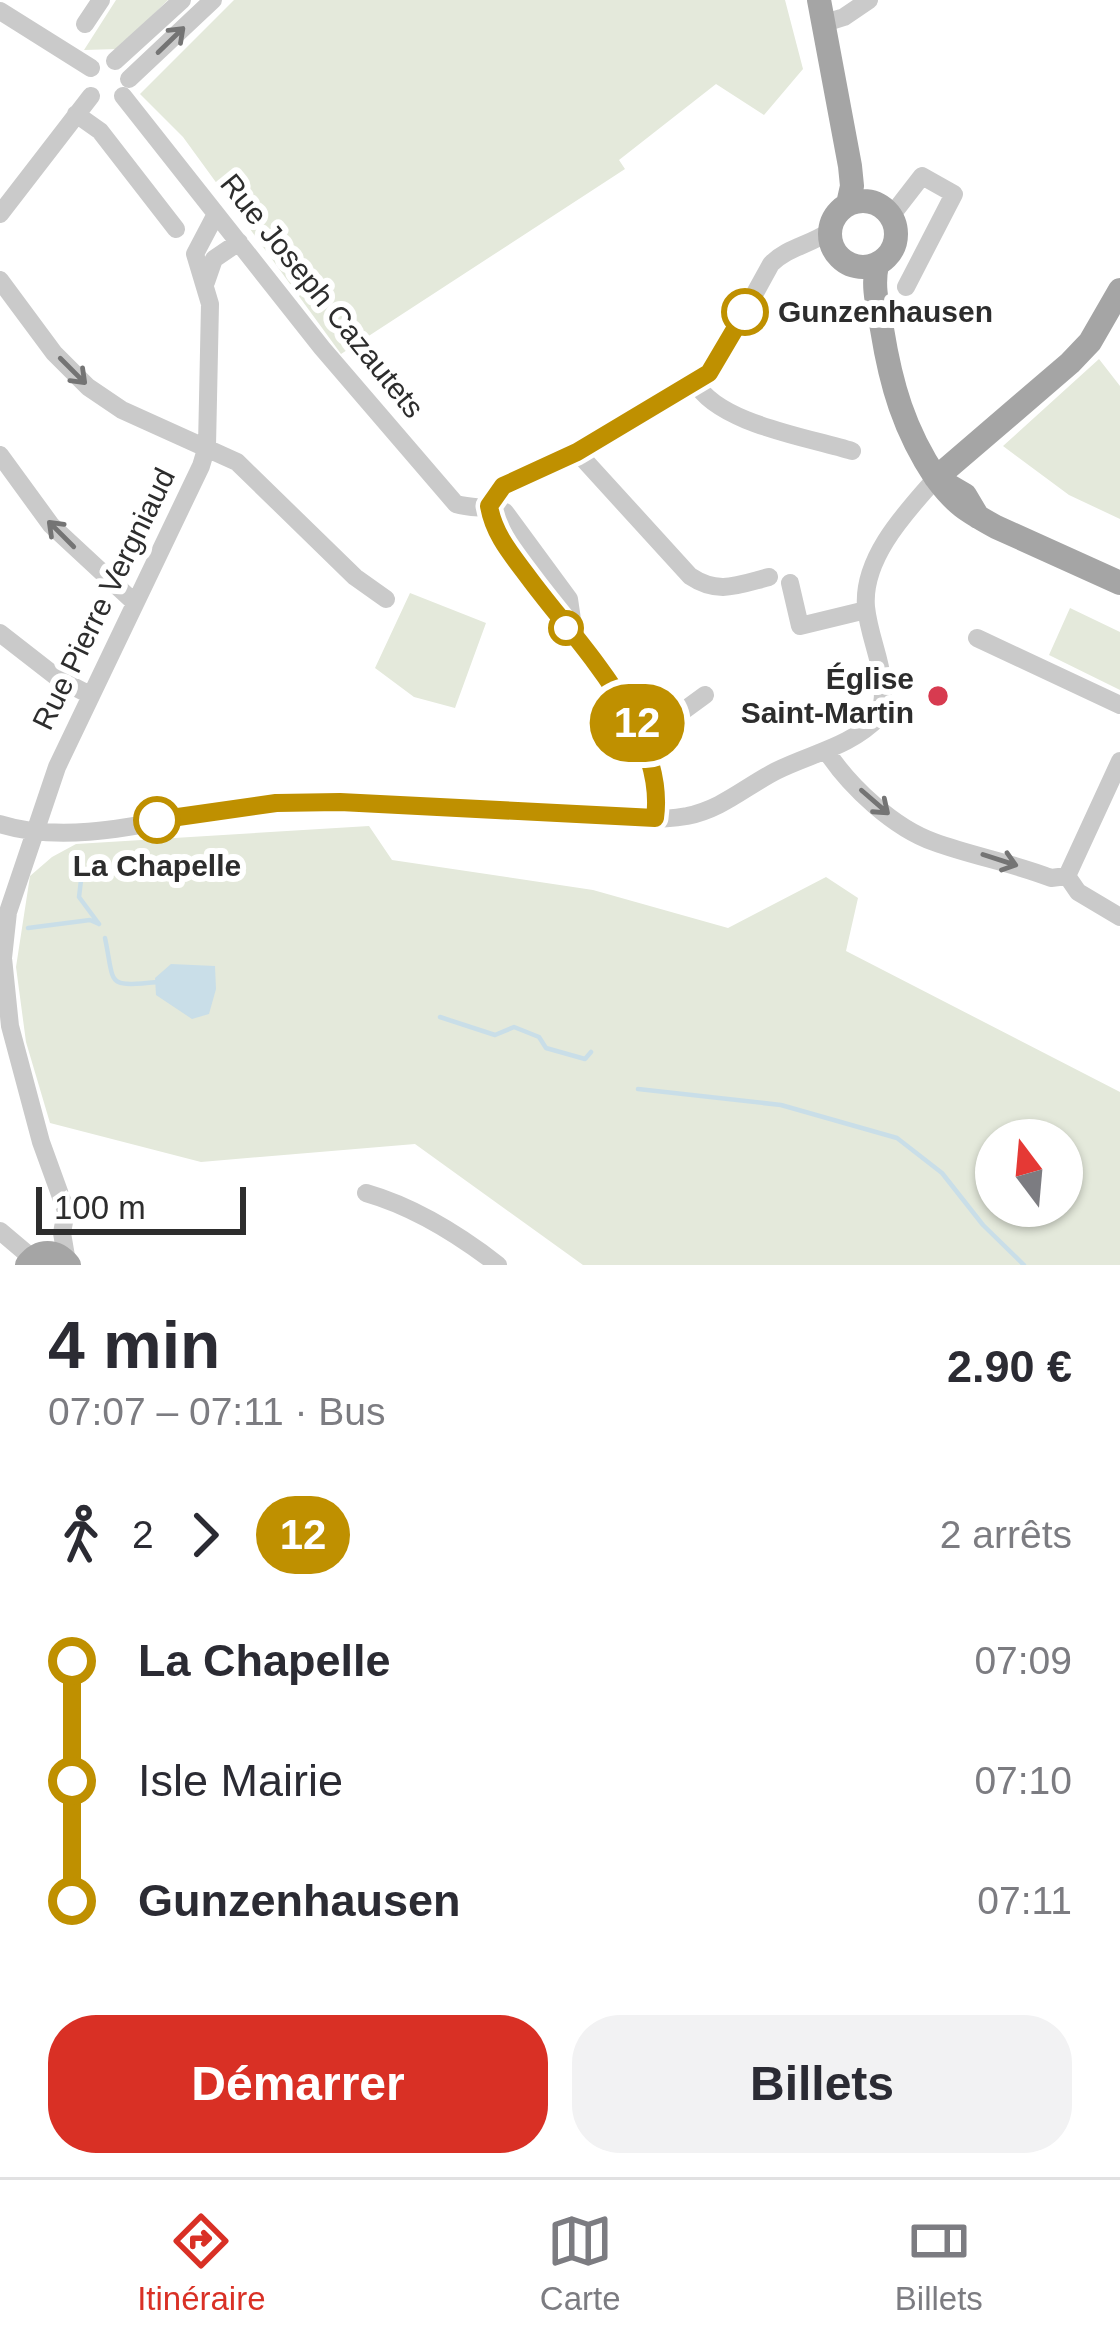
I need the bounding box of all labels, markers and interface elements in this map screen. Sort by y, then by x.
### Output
one-way arrow [155,26,185,54]
street label: Rue Joseph Cazautets [214,167,431,424]
marker: Gunzenhausen [723,290,767,334]
place label: Gunzenhausen [778,295,993,328]
one-way arrow [58,357,87,385]
street label: Rue Pierre Vergniaud [26,463,181,735]
one-way arrow [48,520,76,549]
unlabelled marker [550,612,582,644]
place label: Église Saint-Martin [741,662,914,729]
marker: Église Saint-Martin [925,683,951,709]
line badge: 12 [583,684,691,762]
text: 12 [614,699,660,746]
one-way arrow [859,788,890,815]
marker: La Chapelle [135,798,179,842]
place label: La Chapelle [73,849,241,882]
one-way arrow [981,851,1018,872]
north arrow [975,1119,1083,1227]
map controls [975,1119,1083,1227]
scale bar [36,1181,246,1234]
text: 100 m [54,1189,146,1226]
text: 4 min [48,1308,220,1382]
text: 2.90 € [947,1341,1072,1392]
text: 07:07 – 07:11 · Bus [48,1390,386,1433]
icon: walk [48,1502,114,1568]
icon: forward [172,1502,238,1568]
text: 12 [280,1511,326,1558]
text: 2 [132,1513,154,1556]
text: 2 arrêts [940,1513,1072,1556]
text: La Chapelle [138,1635,391,1686]
text: 07:09 [974,1639,1072,1682]
text: Isle Mairie [138,1755,343,1806]
text: 07:10 [974,1759,1072,1802]
text: Gunzenhausen [138,1875,461,1926]
text: 07:11 [977,1879,1072,1922]
button: Démarrer [48,2015,548,2153]
button: Billets [572,2015,1072,2153]
tab: Itinéraire [137,2208,266,2318]
tab: Carte [540,2208,621,2318]
tab: Billets [895,2208,983,2318]

